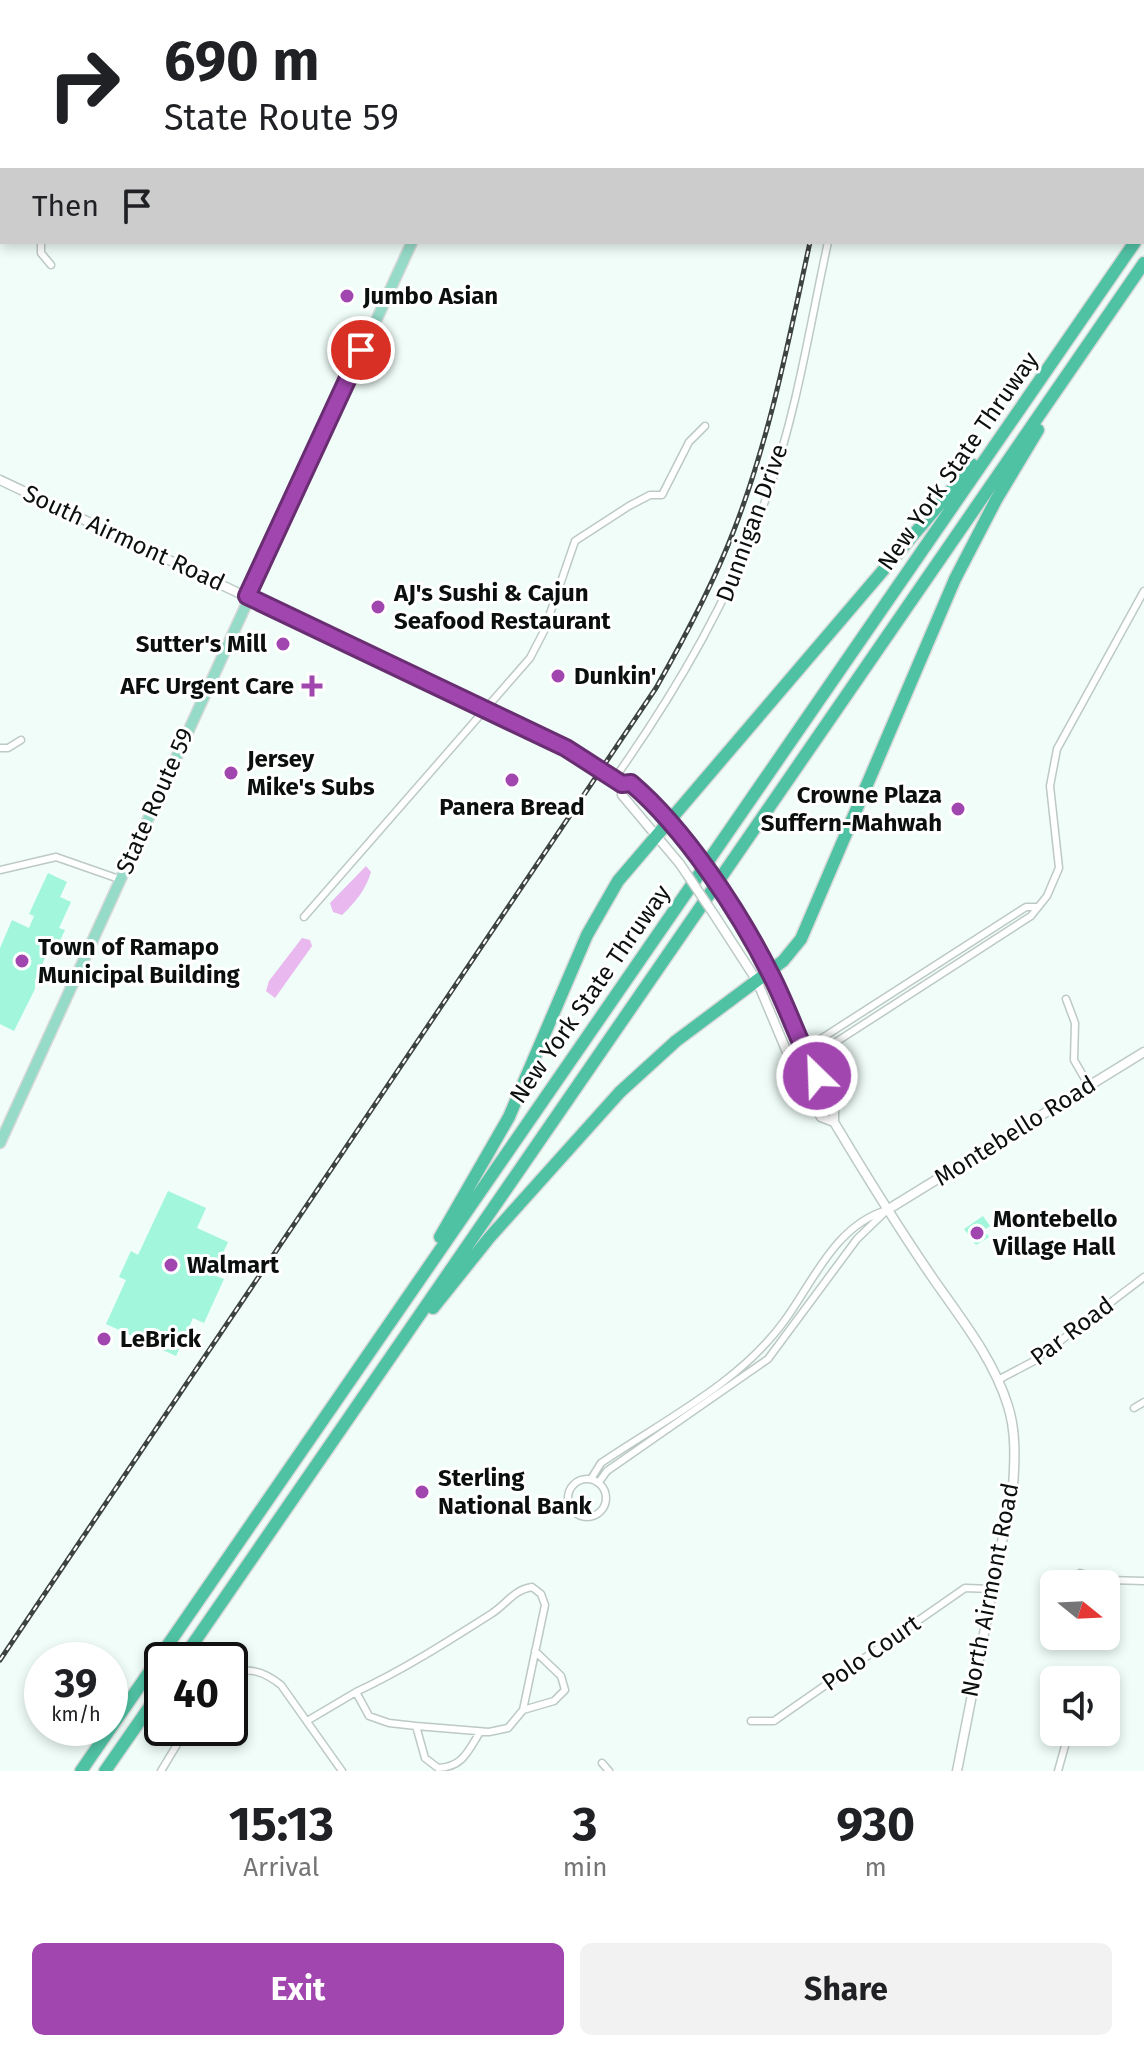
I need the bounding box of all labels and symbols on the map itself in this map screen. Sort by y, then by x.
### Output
place label: Jumbo Asian [362,282,498,310]
marker: Jumbo Asian [338,287,356,305]
pin [327,316,395,384]
street label: New York State Thruway [872,346,1044,576]
street label: Dunnigan Drive [710,440,794,606]
street label: South Airmont Road [19,479,229,597]
place label: AJ's Sushi & Cajun Seafood Restaurant [393,579,611,635]
marker: AJ's Sushi & Cajun Seafood Restaurant [369,598,387,616]
place label: Sutter's Mill [136,630,268,658]
marker: Sutter's Mill [274,635,292,653]
place label: Dunkin' [574,662,657,690]
marker: Dunkin' [549,667,567,685]
place label: AFC Urgent Care [120,672,294,700]
marker: AFC Urgent Care [301,675,323,697]
street label: State Route 59 [110,724,200,878]
place label: Jersey Mike's Subs [246,745,375,801]
marker: Jersey Mike's Subs [222,764,240,782]
marker: Panera Bread [503,771,521,789]
place label: Crowne Plaza Suffern-Mahwah [761,781,942,837]
place label: Panera Bread [439,793,585,821]
marker: Crowne Plaza Suffern-Mahwah [949,800,967,818]
street label: New York State Thruway [504,879,676,1109]
place label: Town of Ramapo Municipal Building [38,933,241,989]
marker: Town of Ramapo Municipal Building [13,952,31,970]
position arrow [775,1034,859,1118]
street label: Montebello Road [929,1070,1101,1192]
place label: Montebello Village Hall [992,1205,1118,1261]
marker: Montebello Village Hall [968,1224,986,1242]
place label: Walmart [187,1251,280,1279]
marker: Walmart [162,1256,180,1274]
street label: Par Road [1025,1291,1119,1371]
place label: LeBrick [120,1325,202,1353]
marker: LeBrick [95,1330,113,1348]
place label: Sterling National Bank [438,1464,592,1520]
street label: North Airmont Road [956,1481,1024,1699]
marker: Sterling National Bank [413,1483,431,1501]
north arrow [1040,1570,1120,1650]
street label: Polo Court [817,1609,926,1697]
speed limit sign: 40 [144,1642,248,1746]

